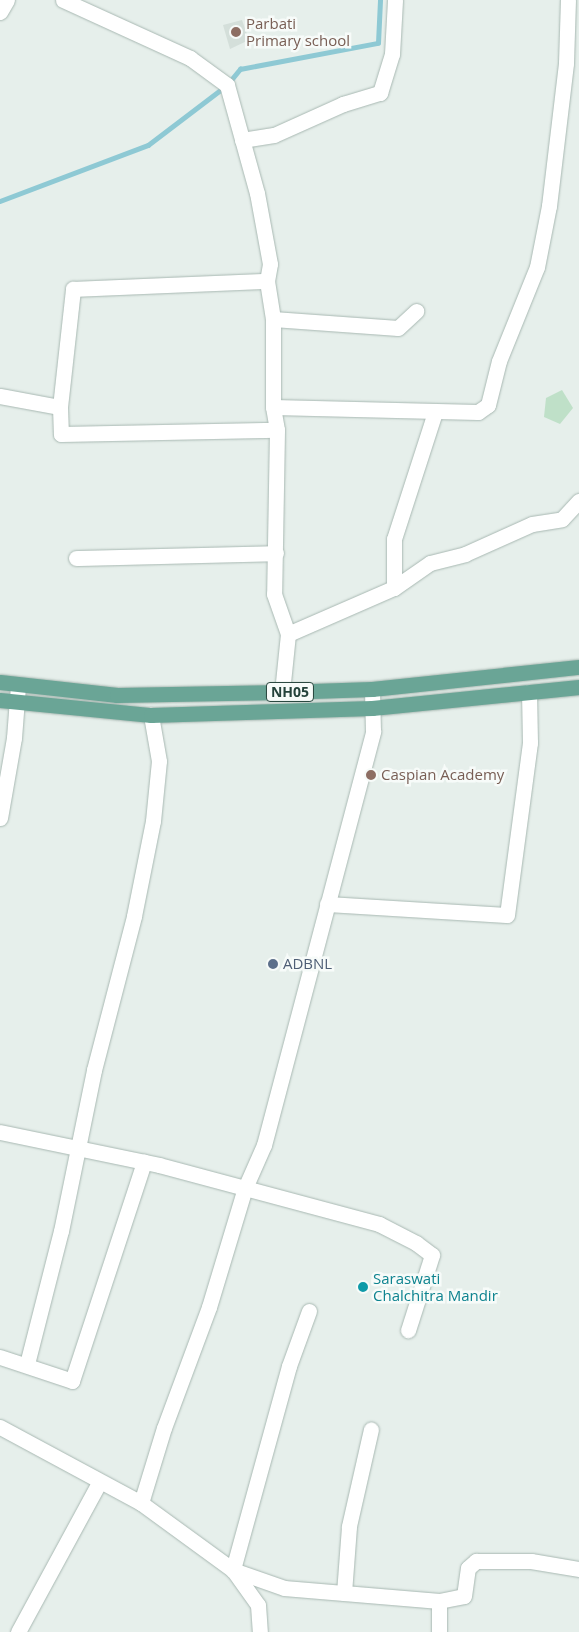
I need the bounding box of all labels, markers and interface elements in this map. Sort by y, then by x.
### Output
place label: Parbati Primary school [246,14,350,49]
marker: Parbati Primary school [230,26,242,38]
road number: NH05 [265,680,315,704]
place label: Caspian Academy [381,766,504,784]
marker: Caspian Academy [365,769,377,781]
place label: ADBNL [283,955,332,973]
marker: ADBNL [267,958,279,970]
place label: Saraswati Chalchitra Mandir [373,1269,498,1304]
marker: Saraswati Chalchitra Mandir [357,1281,369,1293]

